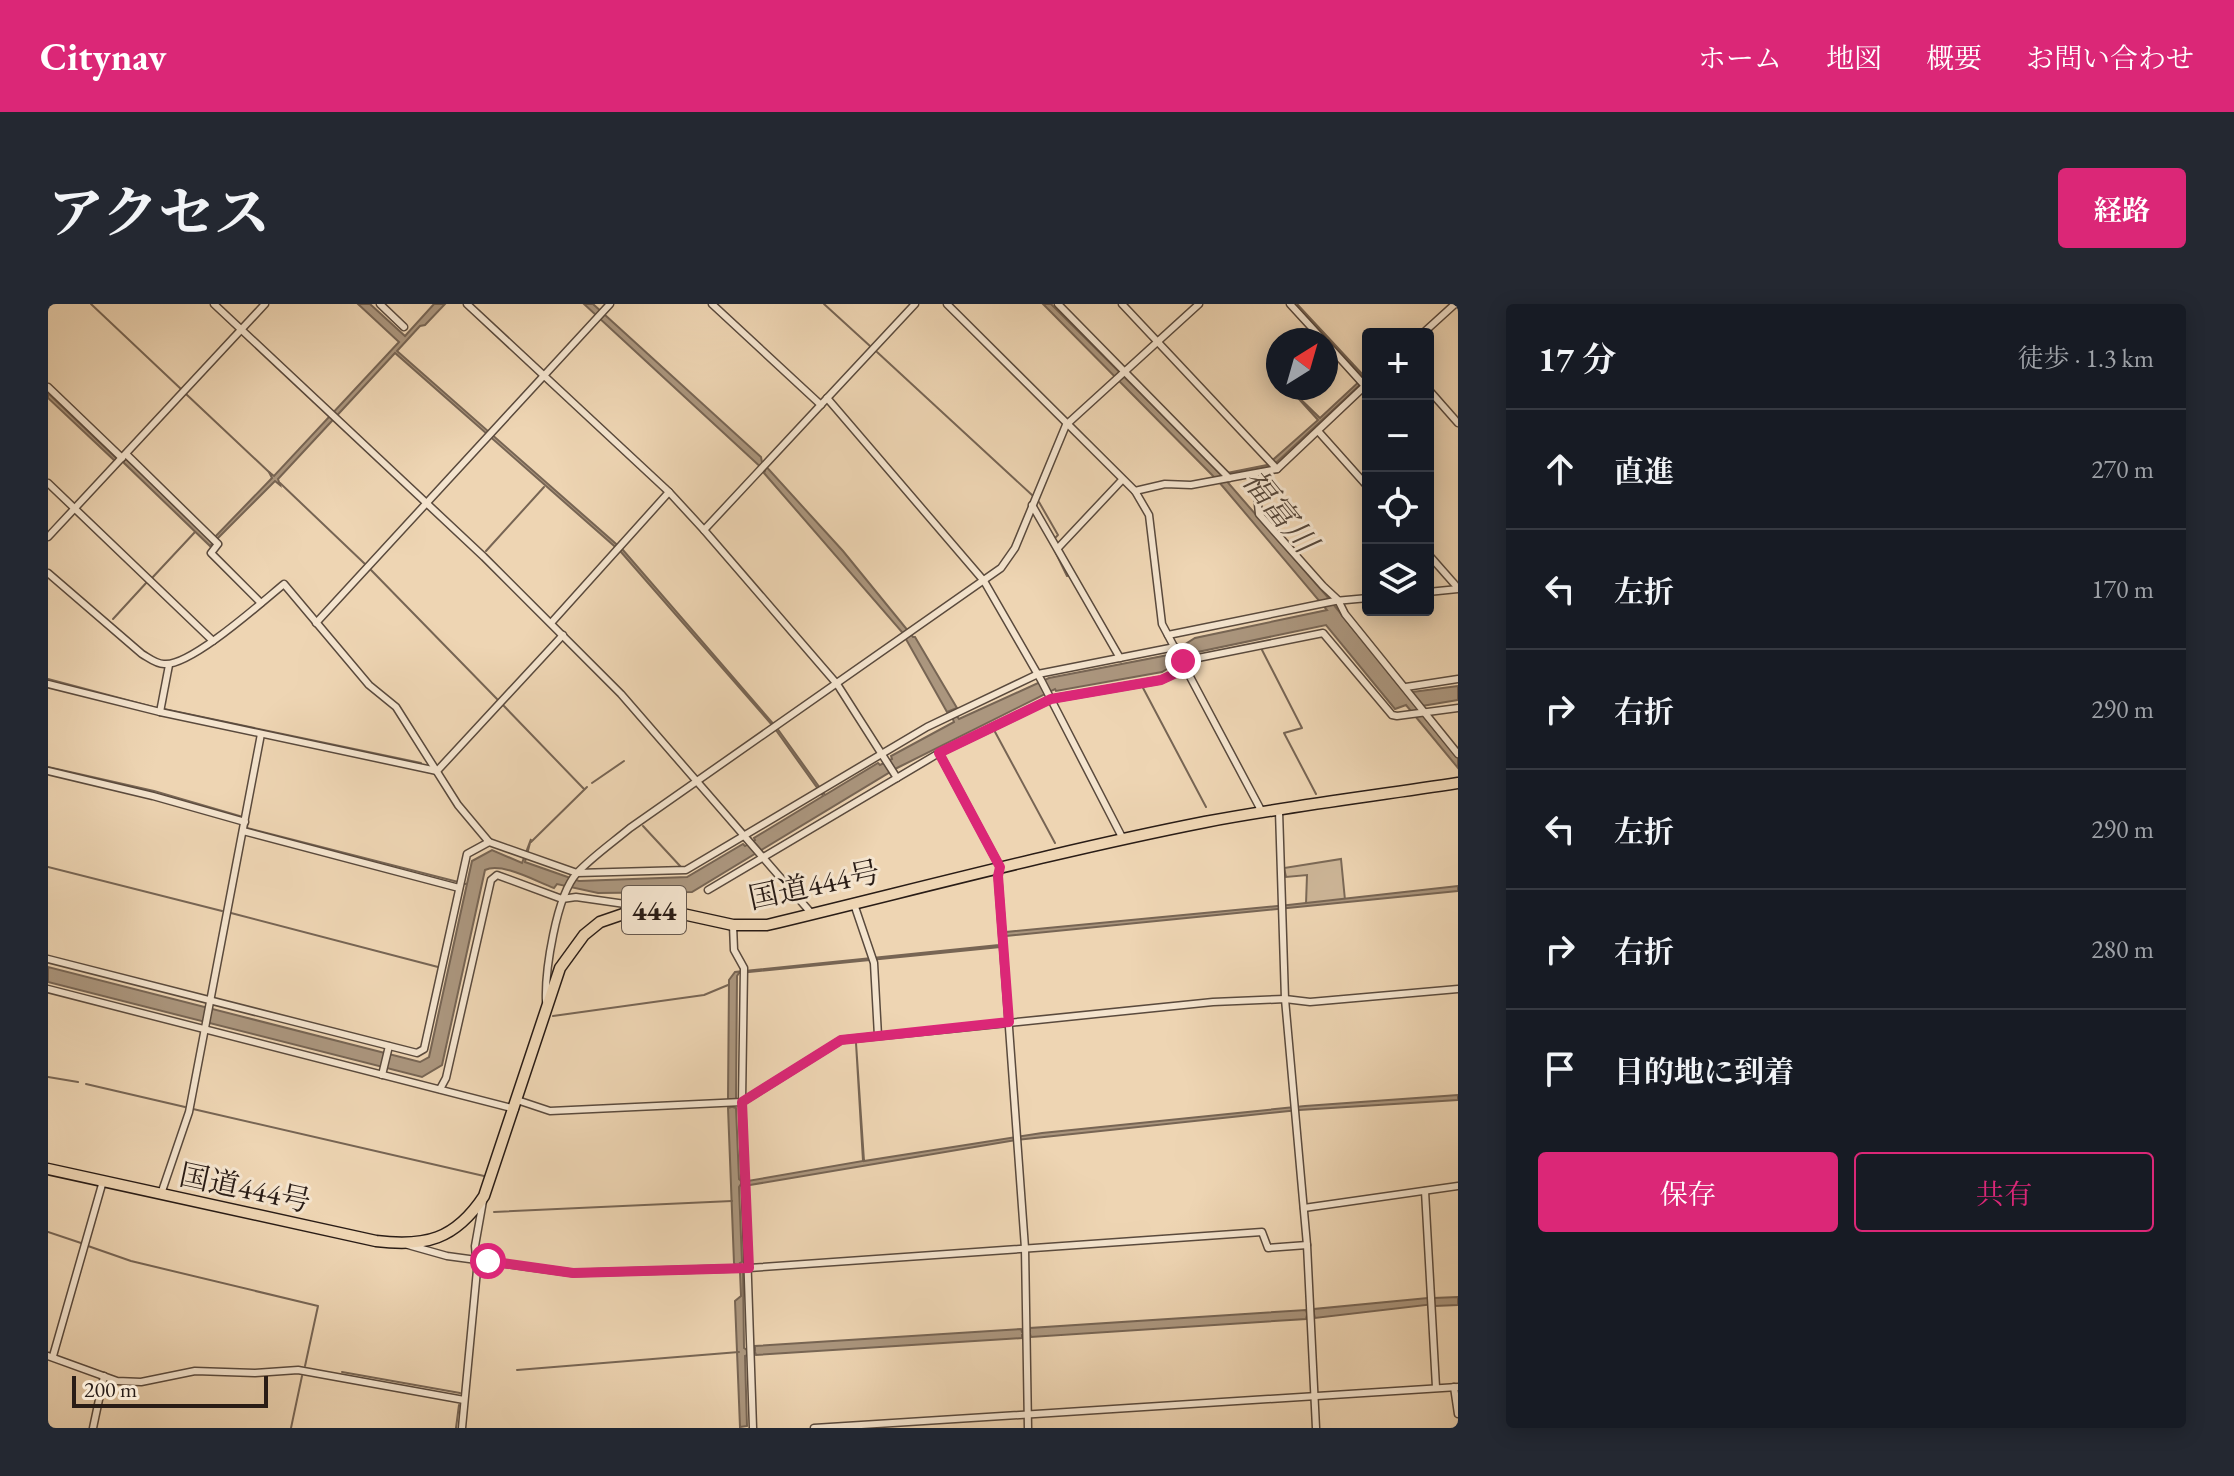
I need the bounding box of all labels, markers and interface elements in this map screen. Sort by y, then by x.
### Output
text: Citynav [40,32,166,81]
text: ホーム [1698,40,1782,76]
text: 地図 [1826,40,1882,76]
text: 概要 [1926,40,1982,76]
text: お問い合わせ [2026,40,2194,76]
button: 経路 [2058,168,2186,248]
text: アクセス [48,176,270,249]
north arrow [1266,328,1338,400]
map controls [1362,328,1434,616]
button: + [1362,328,1434,400]
text: 17 分 [1538,337,1616,381]
text: 徒歩 · 1.3 km [2018,341,2154,375]
button: − [1362,400,1434,472]
icon: ahead [1538,447,1582,491]
text: 直進 [1614,452,1674,491]
text: 270 m [2091,452,2154,486]
water label: 福富川 [1233,460,1328,564]
button: locate [1362,472,1434,544]
button: layers [1362,544,1434,616]
icon: left [1538,567,1582,611]
text: 左折 [1614,572,1674,611]
text: 170 m [2091,572,2154,606]
route end [1165,643,1201,679]
icon: right [1538,687,1582,731]
text: 右折 [1614,692,1674,731]
text: 290 m [2091,692,2154,726]
icon: left [1538,807,1582,851]
text: 左折 [1614,812,1674,851]
text: 290 m [2091,812,2154,846]
street label: 国道444号 [745,852,883,917]
road number: 444 [622,886,686,934]
icon: right [1538,927,1582,971]
text: 右折 [1614,932,1674,971]
text: 280 m [2091,932,2154,966]
icon: arrive [1538,1047,1582,1091]
text: 目的地に到着 [1614,1052,1794,1091]
button: 保存 [1538,1152,1838,1232]
button: 共有 [1854,1152,2154,1232]
street label: 国道444号 [176,1155,314,1220]
route start [470,1243,506,1279]
scale bar [72,1372,268,1408]
text: 200 m [84,1375,137,1404]

